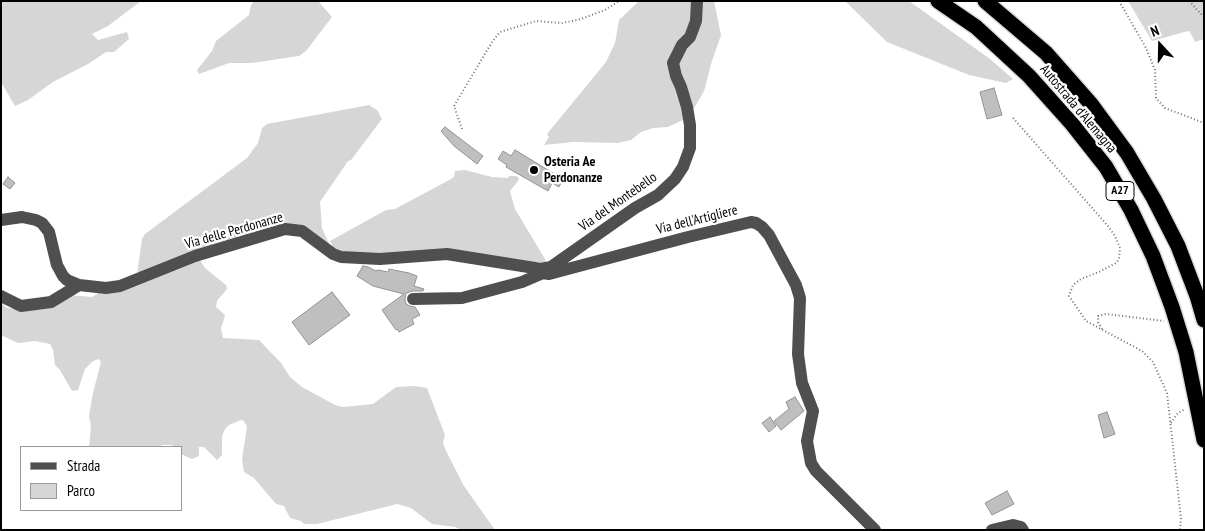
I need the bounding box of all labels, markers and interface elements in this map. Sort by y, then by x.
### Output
north arrow [1135,20,1185,70]
text: N [1148,21,1161,41]
street label: Autostrada d'Alemagna [1036,61,1120,157]
place label: Osteria Ae Perdonanze [544,154,602,186]
marker: Osteria Ae Perdonanze [528,164,540,176]
street label: Via del Montebello [576,169,660,235]
road number: A27 [1106,182,1134,200]
street label: Via dell'Artigliere [655,202,739,238]
street label: Via delle Perdonanze [183,209,285,253]
legend [20,446,182,511]
text: Strada [67,456,100,475]
text: Parco [67,481,95,500]

